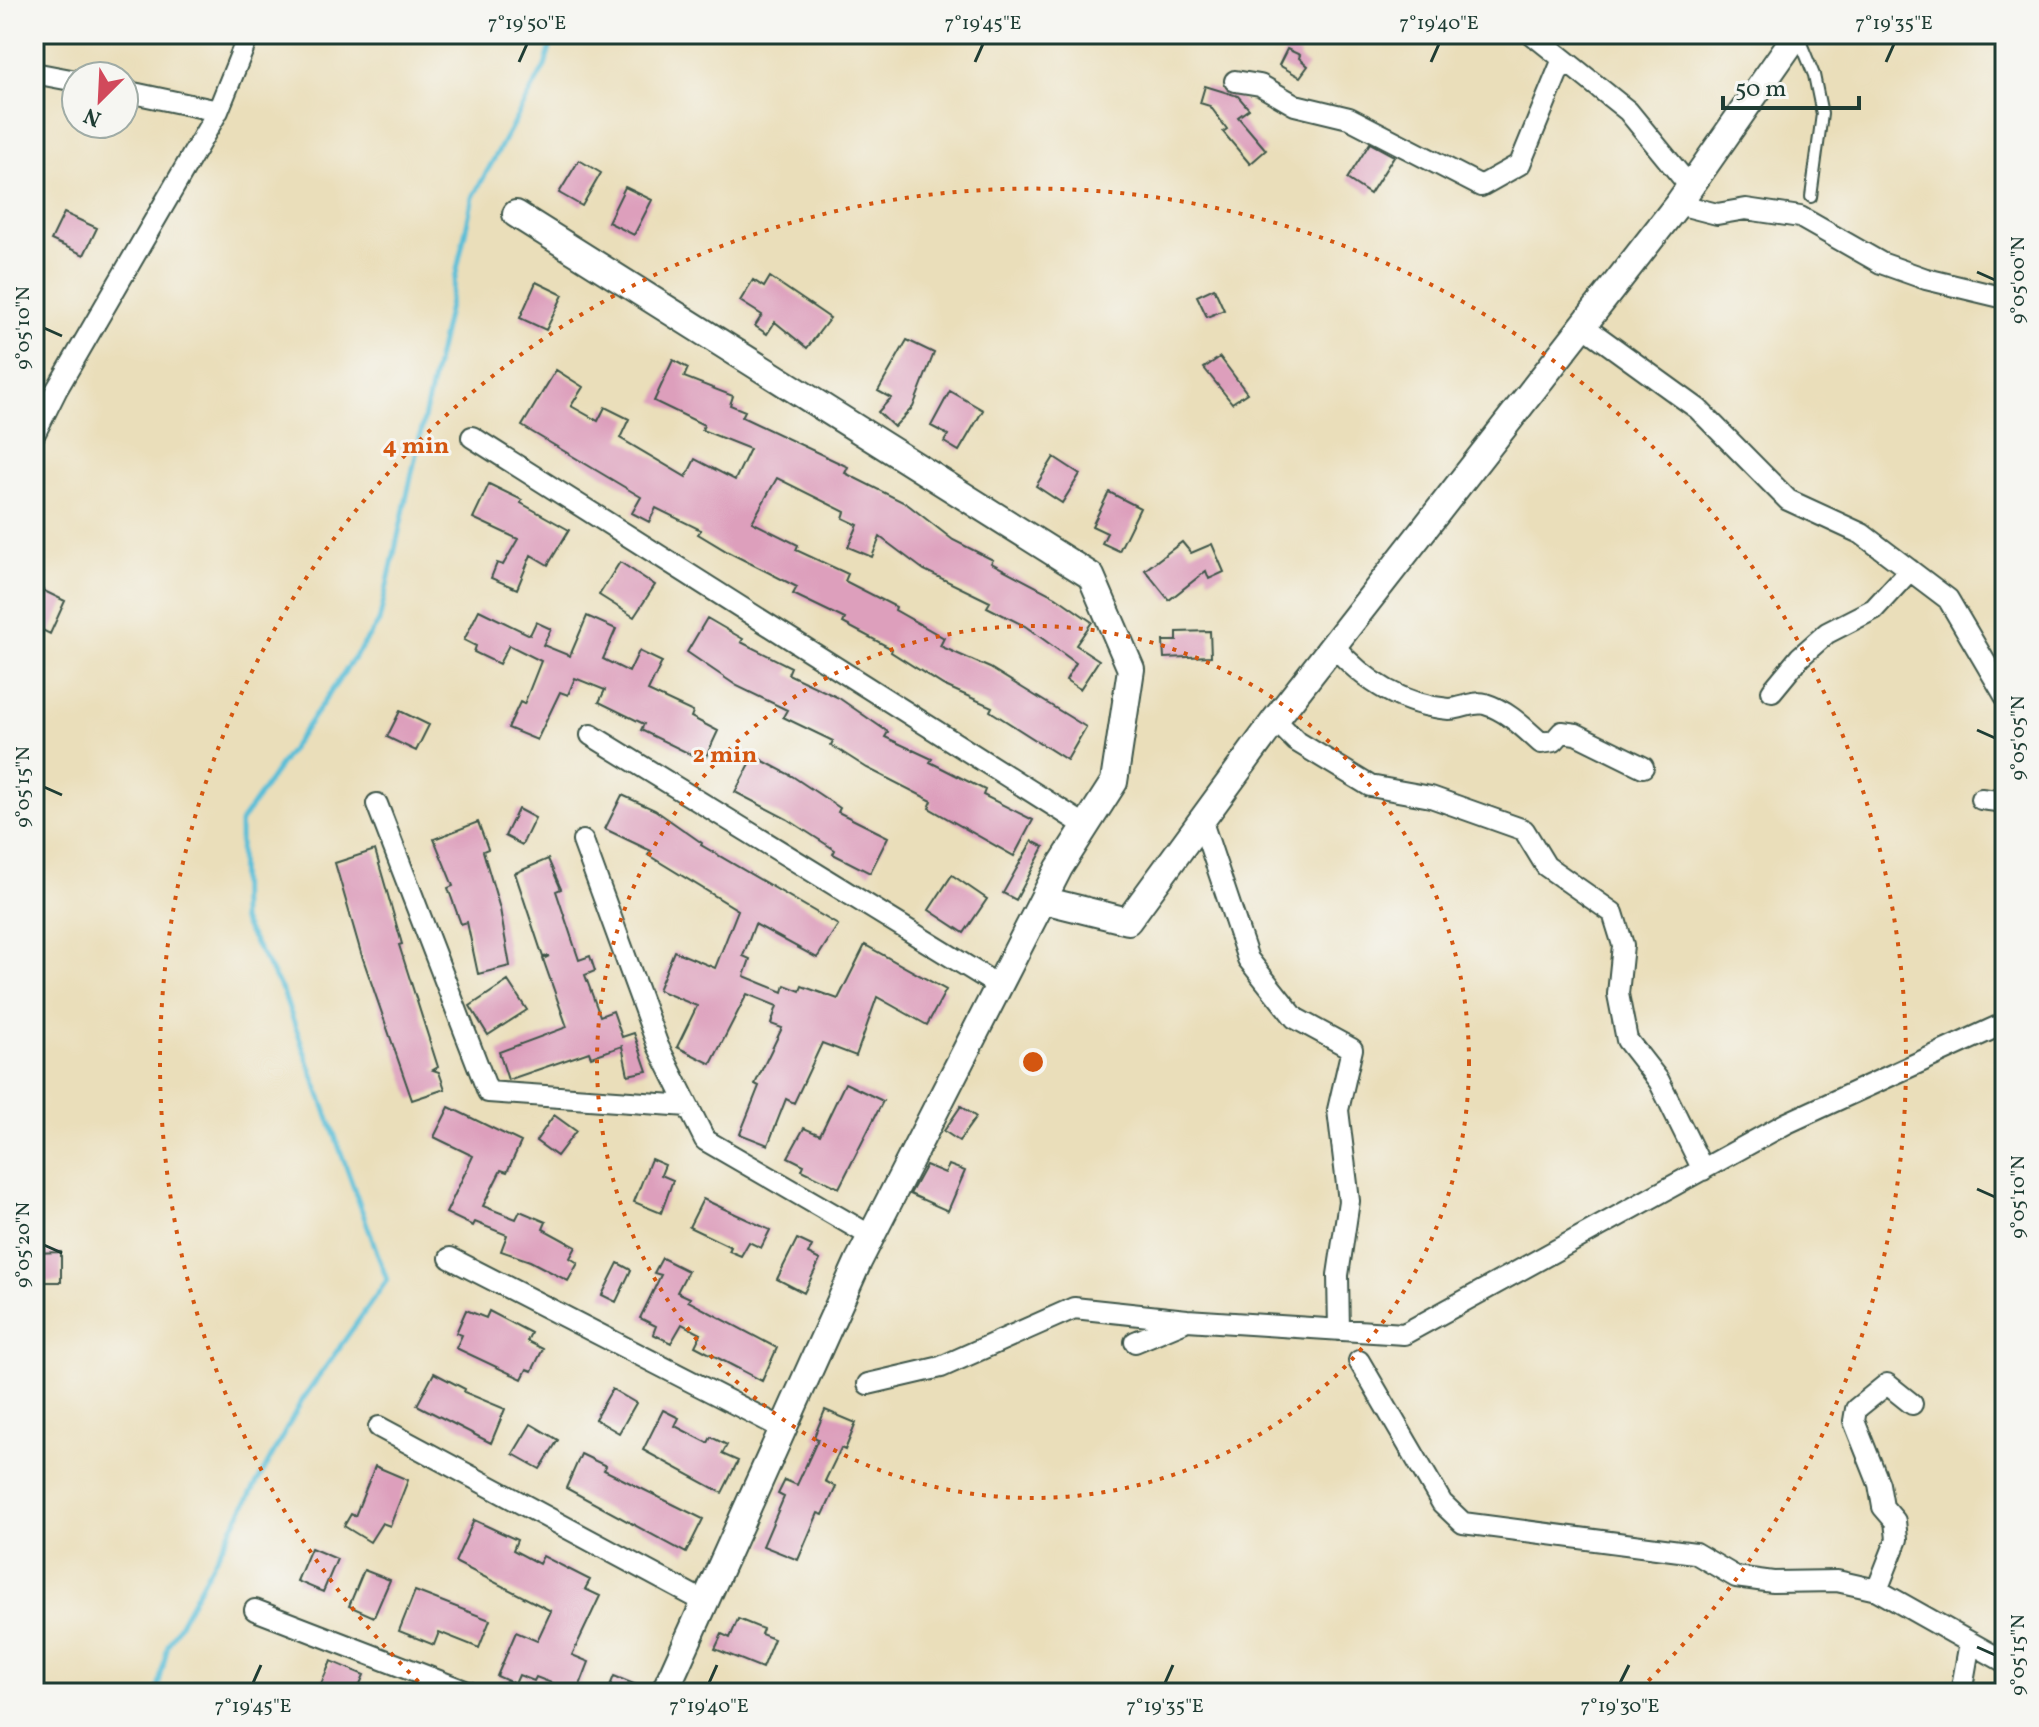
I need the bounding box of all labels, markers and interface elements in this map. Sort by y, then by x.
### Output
text: 7°19'50"E [488,10,566,38]
text: 7°19'45"E [944,10,1022,38]
text: 7°19'40"E [1399,10,1479,38]
text: 7°19'35"E [1855,10,1933,38]
north arrow [60,60,140,140]
scale bar [1723,60,1859,110]
text: 50 m [1735,73,1787,107]
text: N [79,99,106,133]
text: 9°05'00"N [2005,236,2033,324]
text: 9°05'10"N [10,286,38,370]
text: 4 min [383,430,450,464]
text: 9°05'05"N [2005,695,2033,781]
text: 2 min [693,739,758,773]
text: 9°05'15"N [10,746,38,828]
centre of rings [1019,1048,1047,1076]
text: 9°05'10"N [2005,1155,2033,1239]
text: 9°05'20"N [10,1202,38,1288]
text: 9°05'15"N [2005,1614,2033,1696]
text: 7°19'45"E [214,1693,292,1721]
text: 7°19'40"E [669,1693,749,1721]
text: 7°19'35"E [1126,1693,1204,1721]
text: 7°19'30"E [1580,1693,1660,1721]

